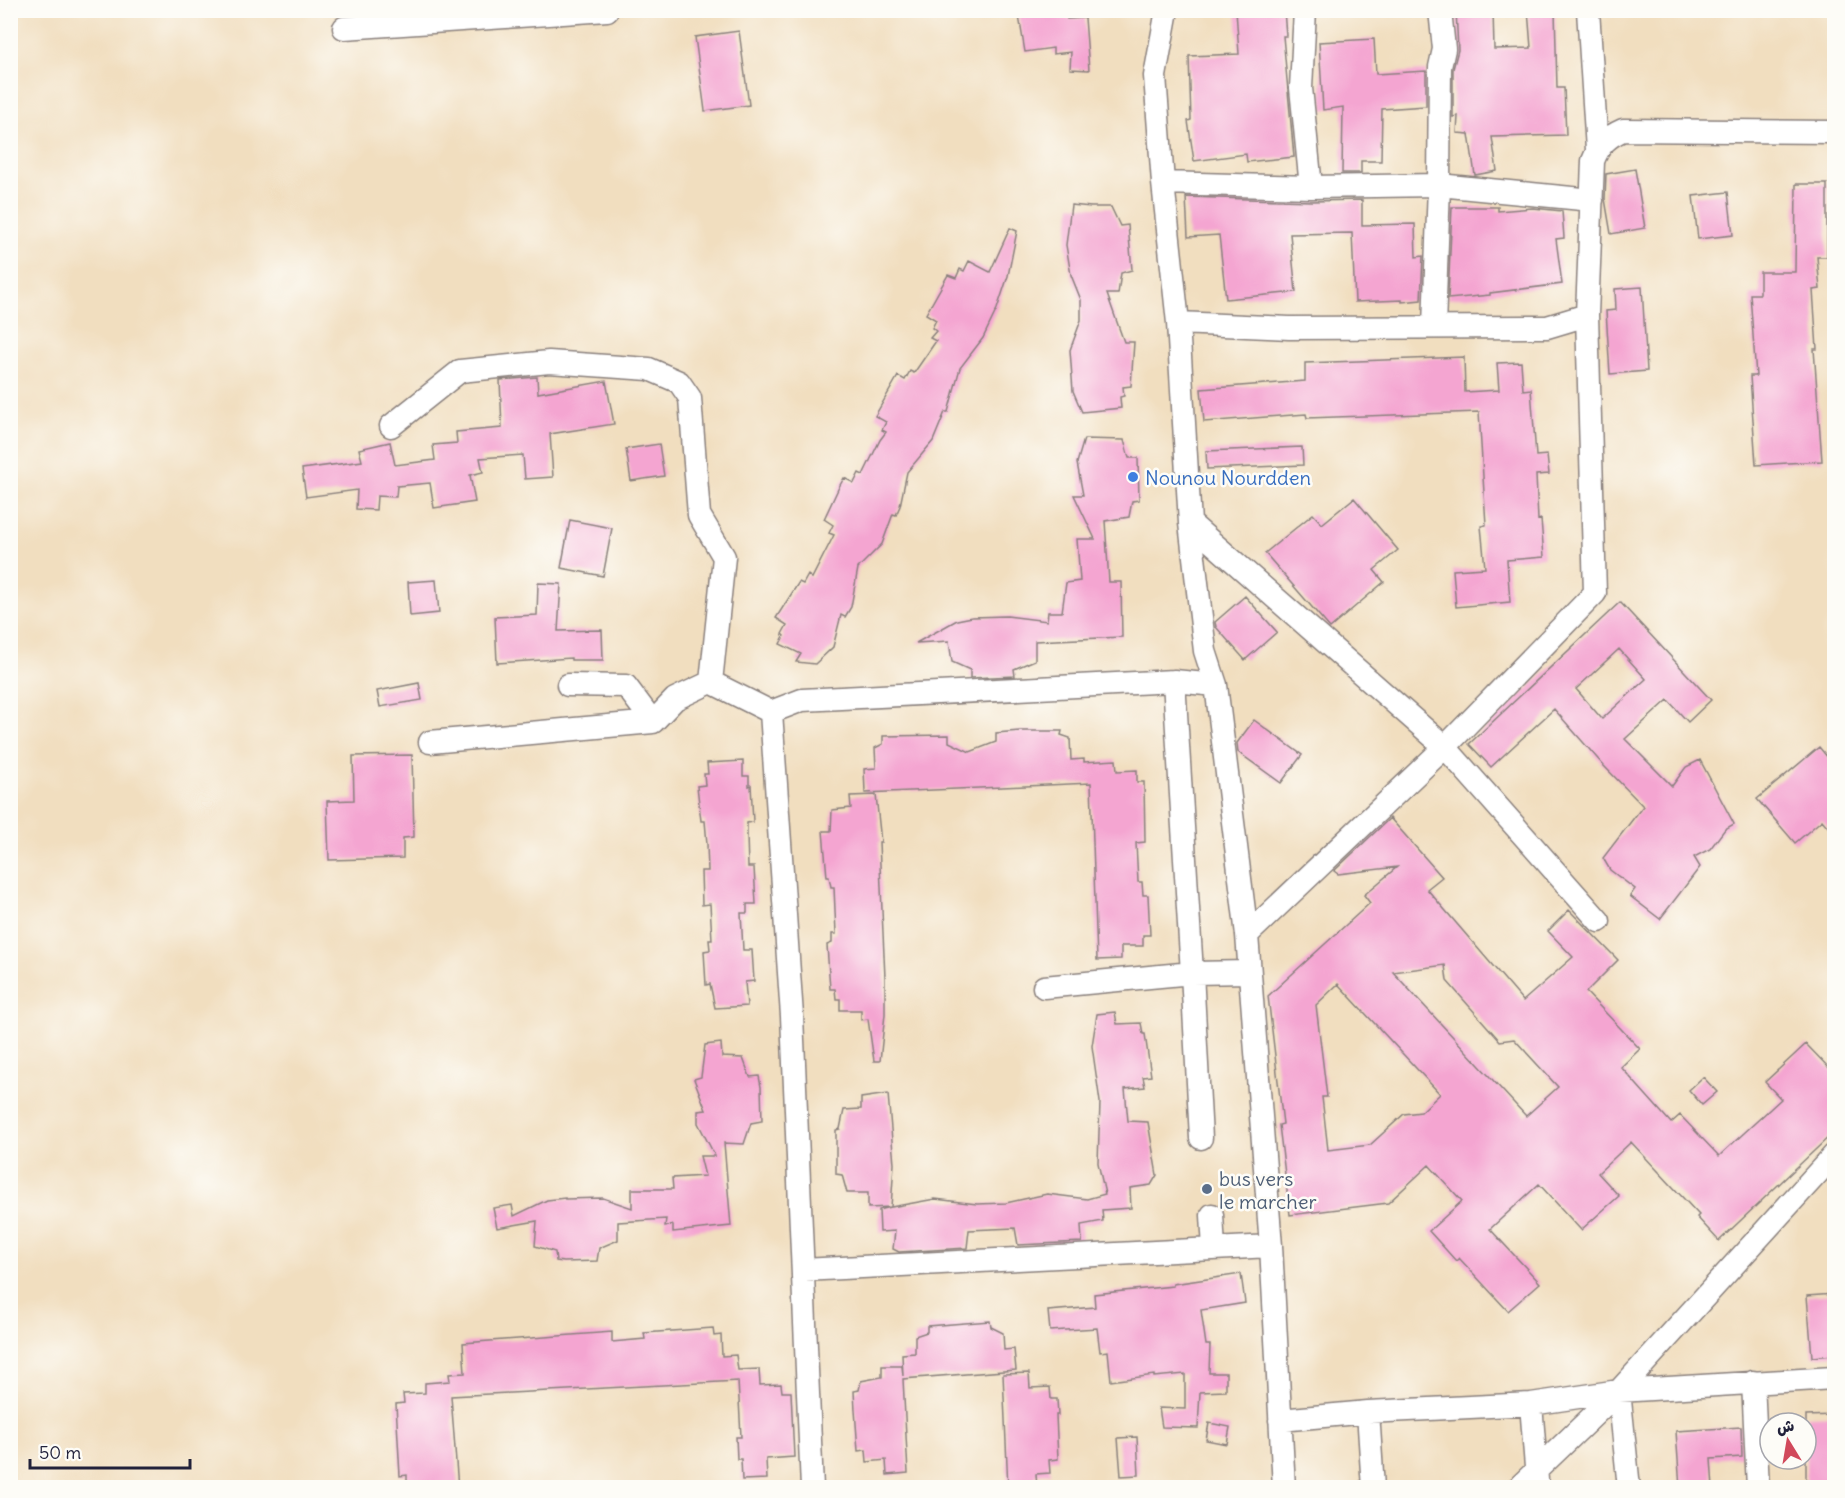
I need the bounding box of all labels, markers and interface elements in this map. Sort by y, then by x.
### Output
place label: Nounou Nourdden [1145,465,1311,490]
marker: Nounou Nourdden [1126,470,1140,484]
place label: bus vers le marcher [1219,1166,1317,1214]
marker: bus vers le marcher [1200,1182,1214,1196]
north arrow [1758,1411,1818,1471]
text: ش [1775,1415,1796,1438]
scale bar [30,1432,190,1470]
text: 50 m [39,1441,81,1464]

